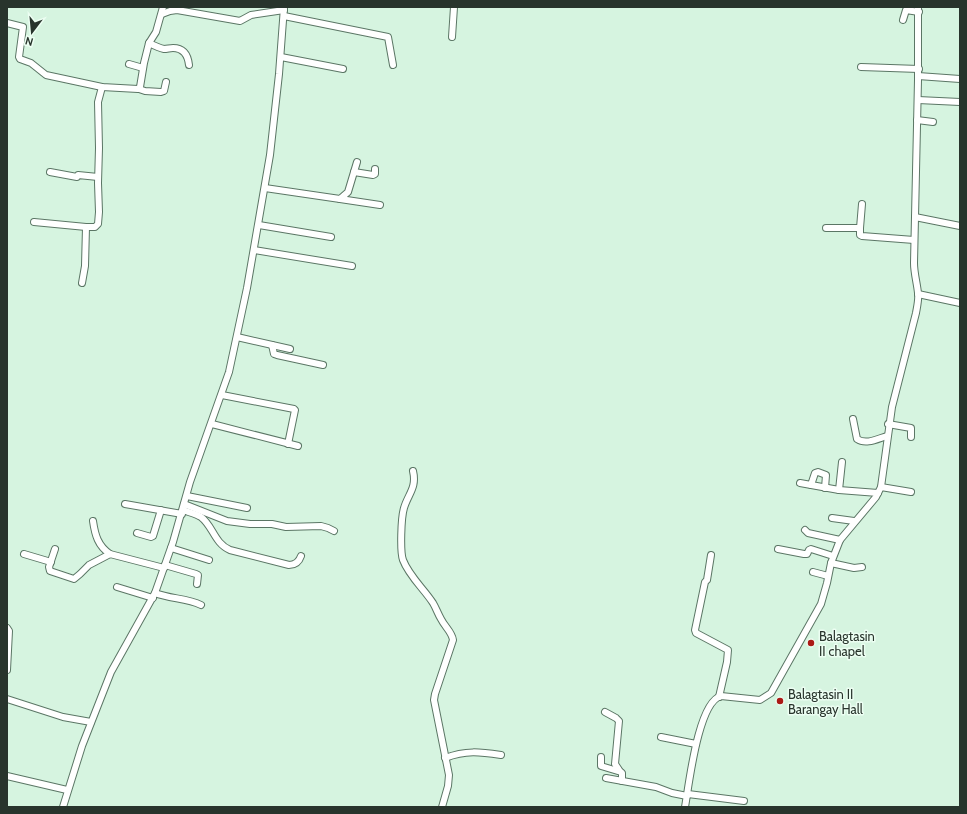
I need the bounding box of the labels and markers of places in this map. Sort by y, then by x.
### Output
place label: Balagtasin II chapel [819,628,875,659]
marker: Balagtasin II chapel [806,638,816,648]
place label: Balagtasin II Barangay Hall [788,686,863,717]
marker: Balagtasin II Barangay Hall [775,696,785,706]

